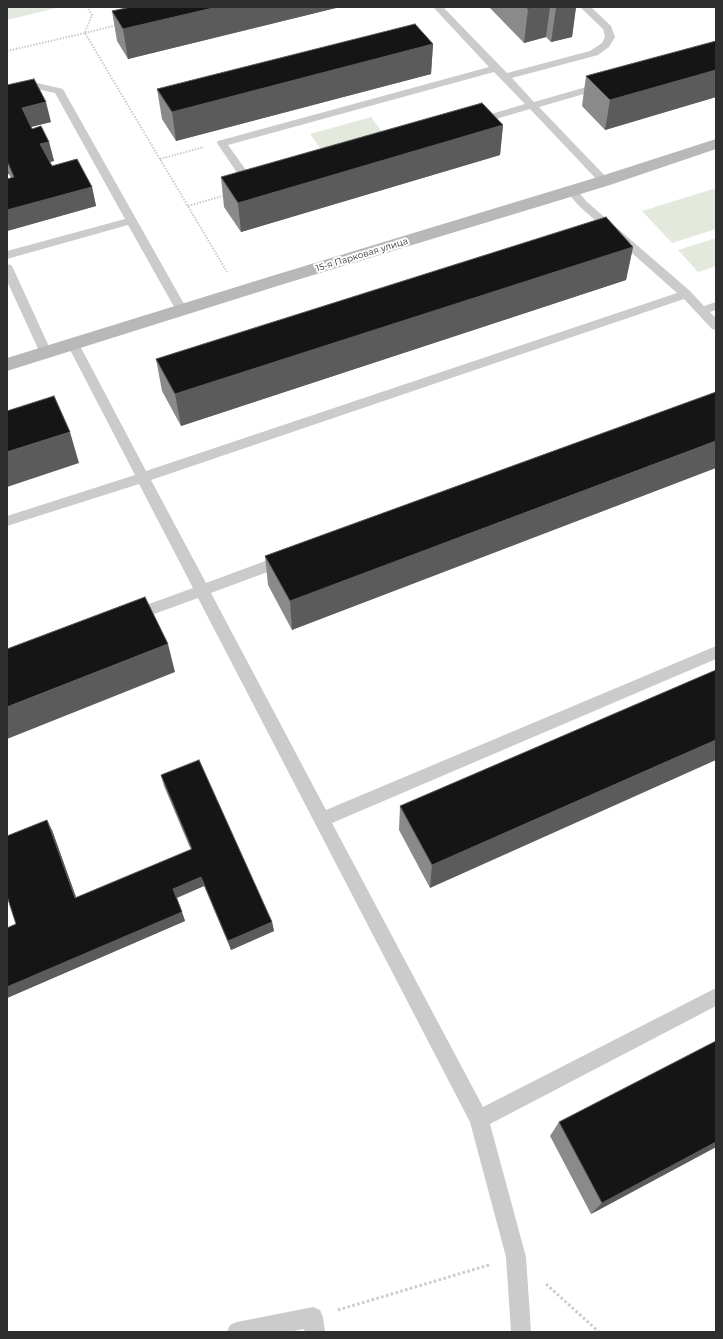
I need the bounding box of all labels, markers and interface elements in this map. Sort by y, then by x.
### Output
street label: 15-я Парковая улица [315,236,409,274]

